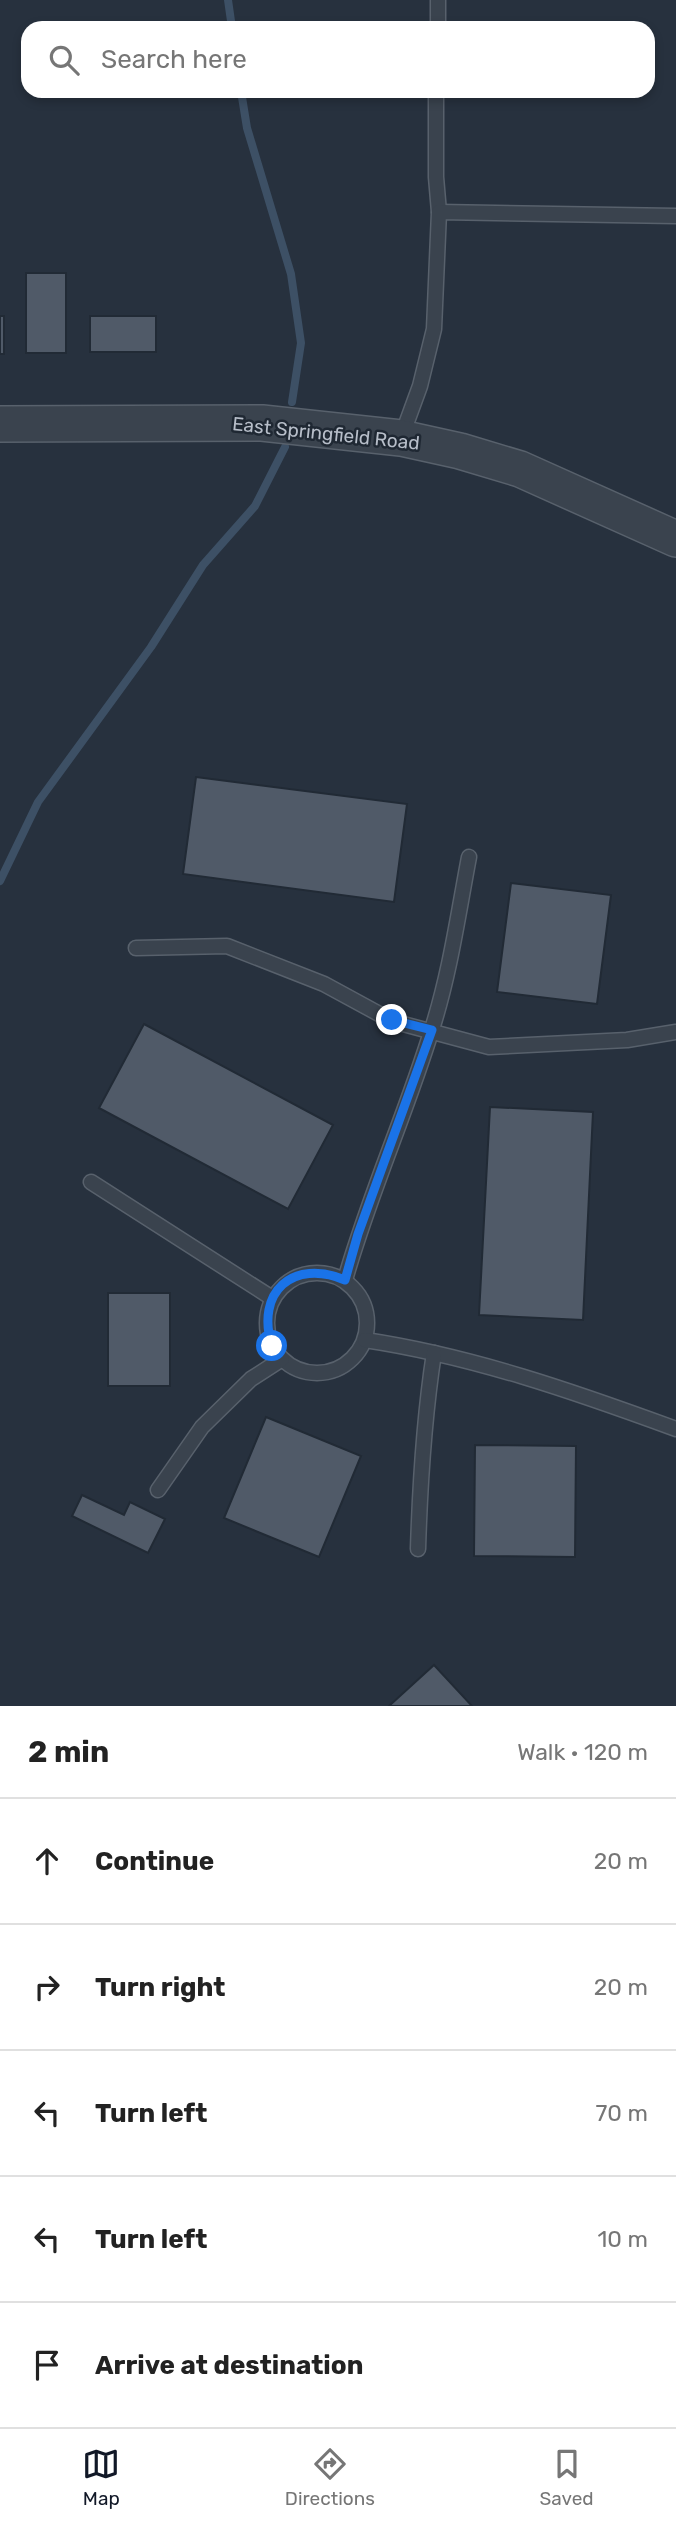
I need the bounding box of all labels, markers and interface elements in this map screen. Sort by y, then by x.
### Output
search box [21,21,655,98]
icon: search [45,41,83,79]
text: Search here [101,44,247,75]
street label: East Springfield Road [231,412,421,455]
route end [376,1004,407,1035]
route start [256,1330,287,1361]
text: 2 min [28,1734,109,1770]
text: Walk · 120 m [517,1738,648,1766]
icon: ahead [28,1842,66,1880]
text: Continue [95,1846,214,1877]
text: 20 m [594,1847,648,1875]
icon: right [28,1968,66,2006]
text: Turn right [95,1972,225,2003]
text: 20 m [594,1973,648,2001]
icon: left [28,2094,66,2132]
text: Turn left [95,2098,207,2129]
text: 70 m [596,2099,648,2127]
icon: left [28,2220,66,2258]
text: Turn left [95,2224,207,2255]
text: 10 m [597,2225,648,2253]
icon: arrive [28,2346,66,2384]
text: Arrive at destination [95,2350,363,2381]
tab: Map [82,2445,120,2510]
tab: Directions [285,2445,375,2510]
tab: Saved [539,2445,594,2510]

